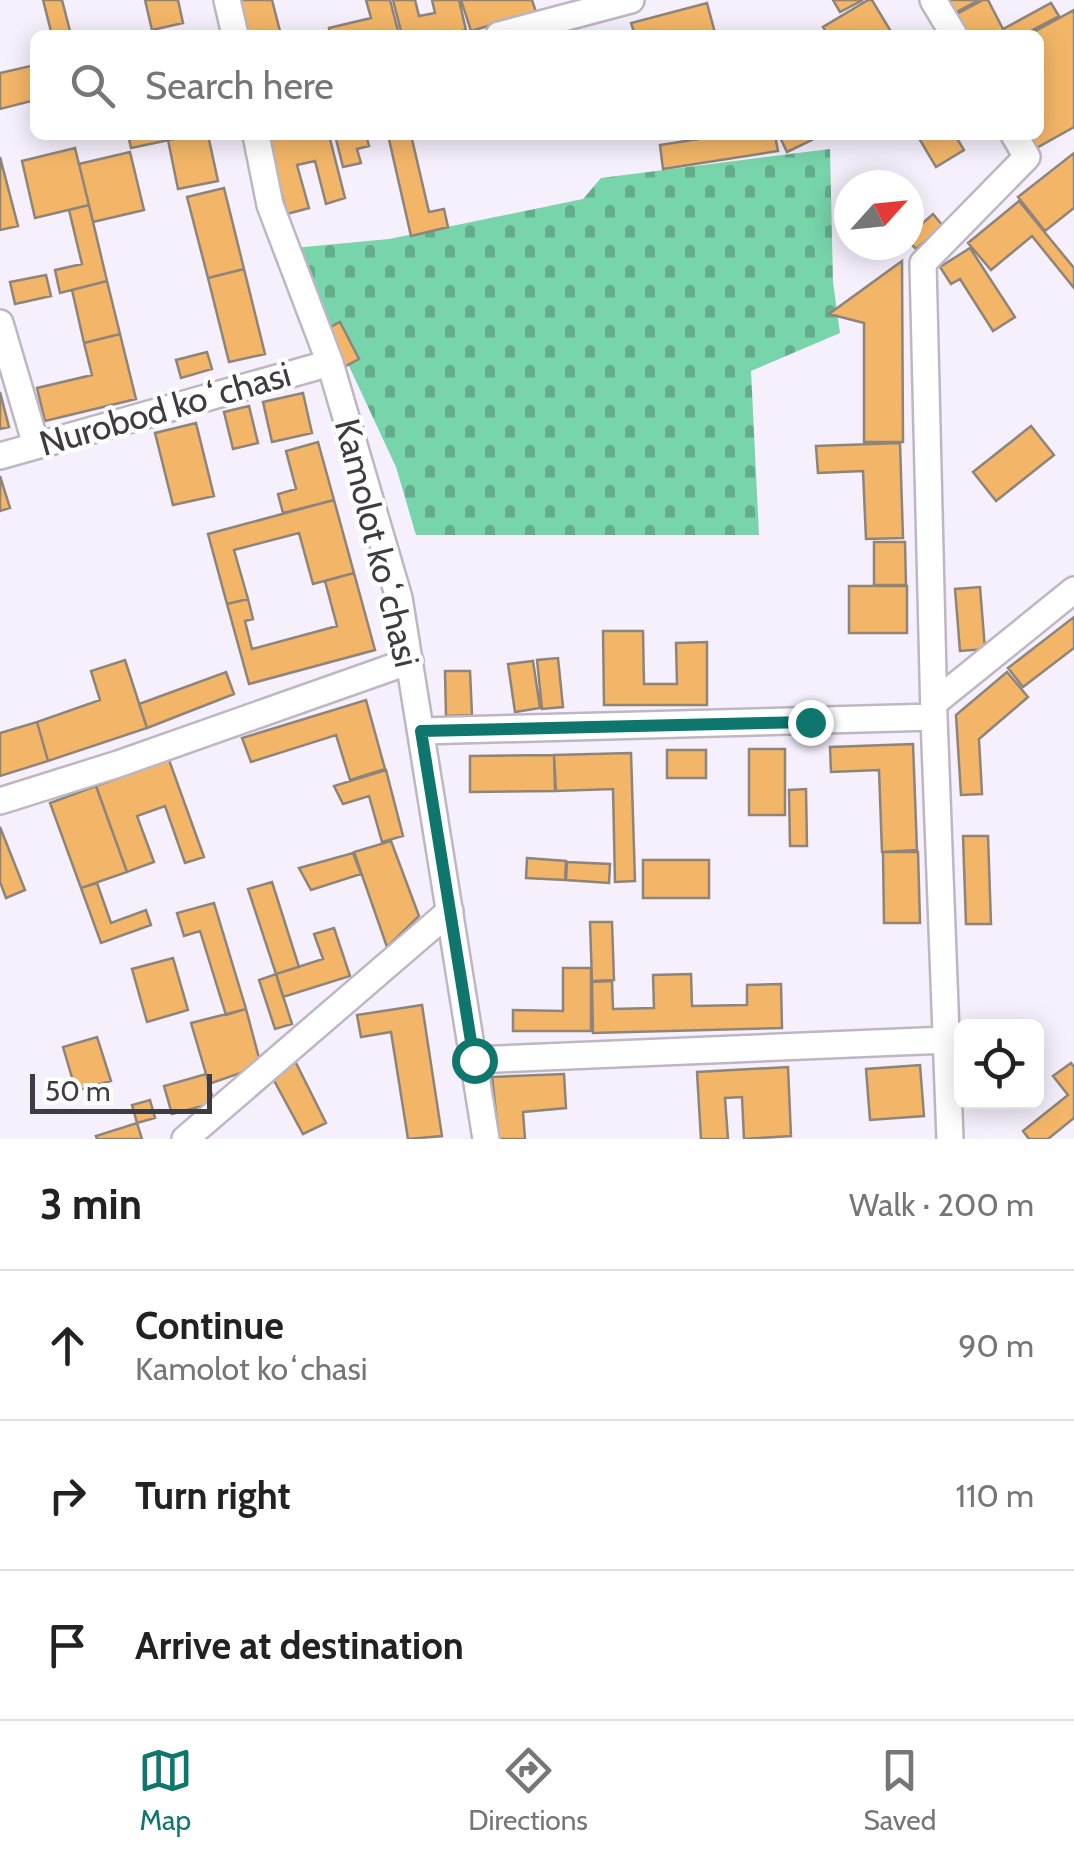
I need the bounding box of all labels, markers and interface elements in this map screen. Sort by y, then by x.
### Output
search box [30,30,1044,140]
icon: search [65,58,120,113]
text: Search here [145,62,334,109]
north arrow [834,170,924,260]
street label: Nurobod koʻchasi [34,352,295,465]
street label: Kamolot koʻchasi [326,414,429,671]
route end [788,700,834,746]
map controls [954,1019,1044,1109]
button: locate [954,1019,1044,1109]
route start [452,1038,498,1084]
scale bar [30,1069,212,1114]
text: 50 m [45,1074,111,1108]
text: 3 min [40,1178,142,1230]
text: Walk · 200 m [849,1185,1034,1224]
text: Continue [135,1302,284,1349]
icon: ahead [40,1318,95,1373]
text: 90 m [958,1326,1034,1365]
text: Kamolot koʻchasi [135,1349,367,1388]
icon: right [40,1468,95,1523]
text: Turn right [135,1472,291,1519]
text: 110 m [956,1476,1034,1515]
icon: arrive [40,1618,95,1673]
text: Arrive at destination [135,1622,464,1669]
tab: Map [138,1743,193,1837]
tab: Directions [468,1743,588,1837]
tab: Saved [864,1743,936,1837]

